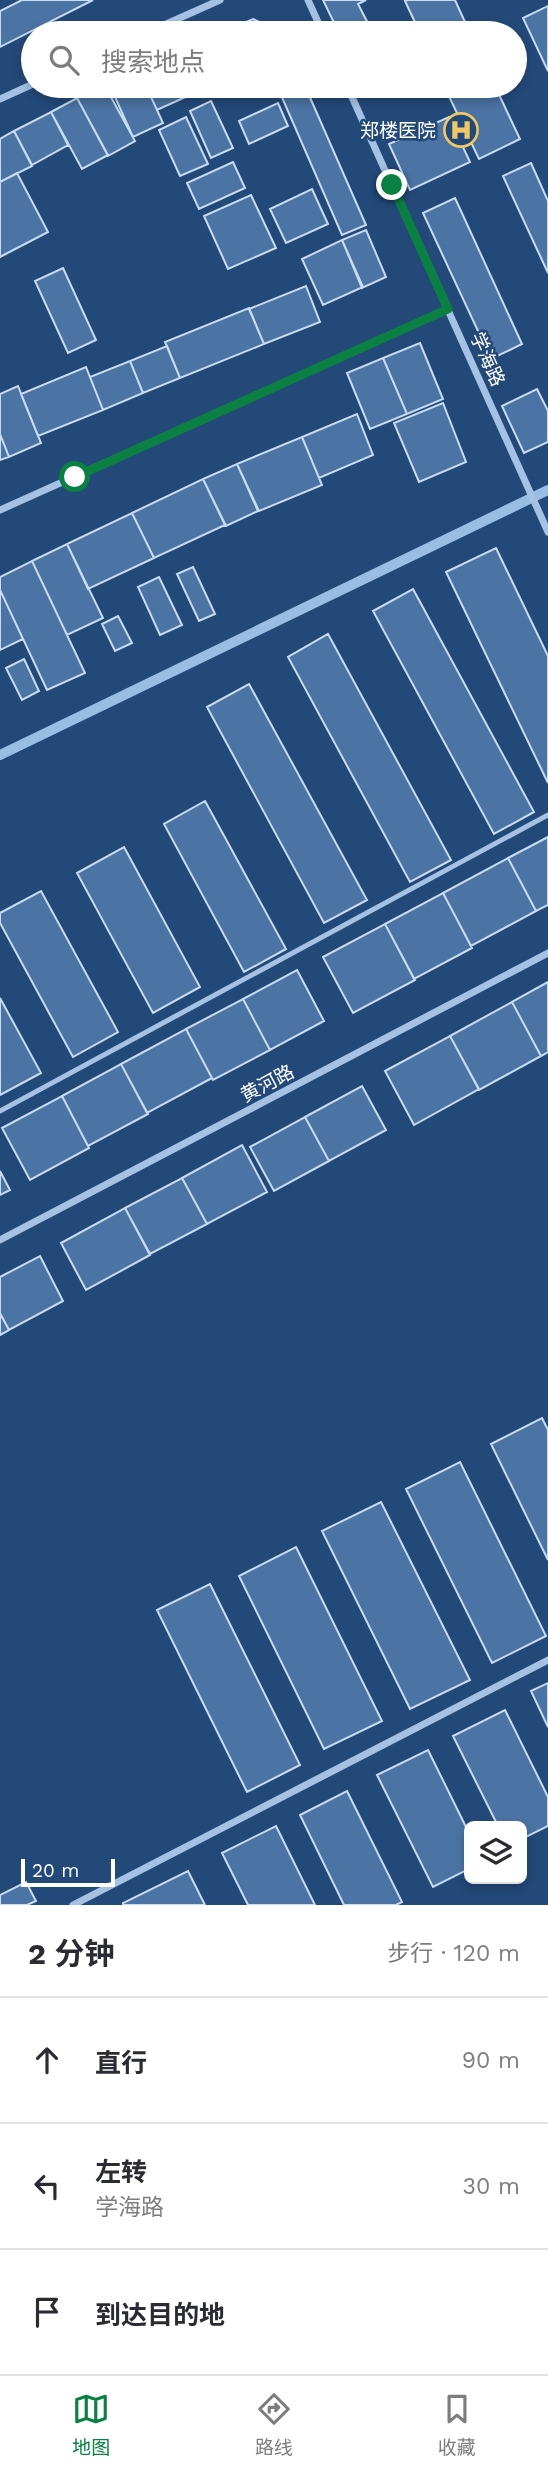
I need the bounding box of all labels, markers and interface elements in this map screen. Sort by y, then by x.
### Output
search box [21,21,527,98]
icon: search [45,41,83,79]
text: 搜索地点 [101,47,205,77]
hospital icon: 郑楼医院 [442,111,480,149]
place label: 郑楼医院 [360,119,436,142]
route end [376,169,407,200]
street label: 学海路 [465,328,510,390]
route start [59,461,90,492]
street label: 黄河路 [237,1060,298,1107]
map controls [464,1821,527,1884]
button: layers [464,1821,527,1884]
scale bar [21,1856,116,1888]
text: 20 m [32,1859,79,1882]
text: 2 分钟 [28,1936,114,1971]
text: 步行 · 120 m [387,1940,520,1967]
icon: ahead [28,2041,66,2079]
text: 90 m [462,2047,520,2074]
text: 直行 [95,2048,147,2078]
text: 左转 [95,2157,147,2187]
icon: left [28,2167,66,2205]
text: 30 m [463,2173,520,2200]
text: 学海路 [95,2194,164,2221]
icon: arrive [28,2293,66,2331]
text: 到达目的地 [95,2300,225,2330]
tab: 地图 [72,2390,110,2459]
tab: 路线 [255,2390,293,2459]
tab: 收藏 [438,2390,476,2459]

